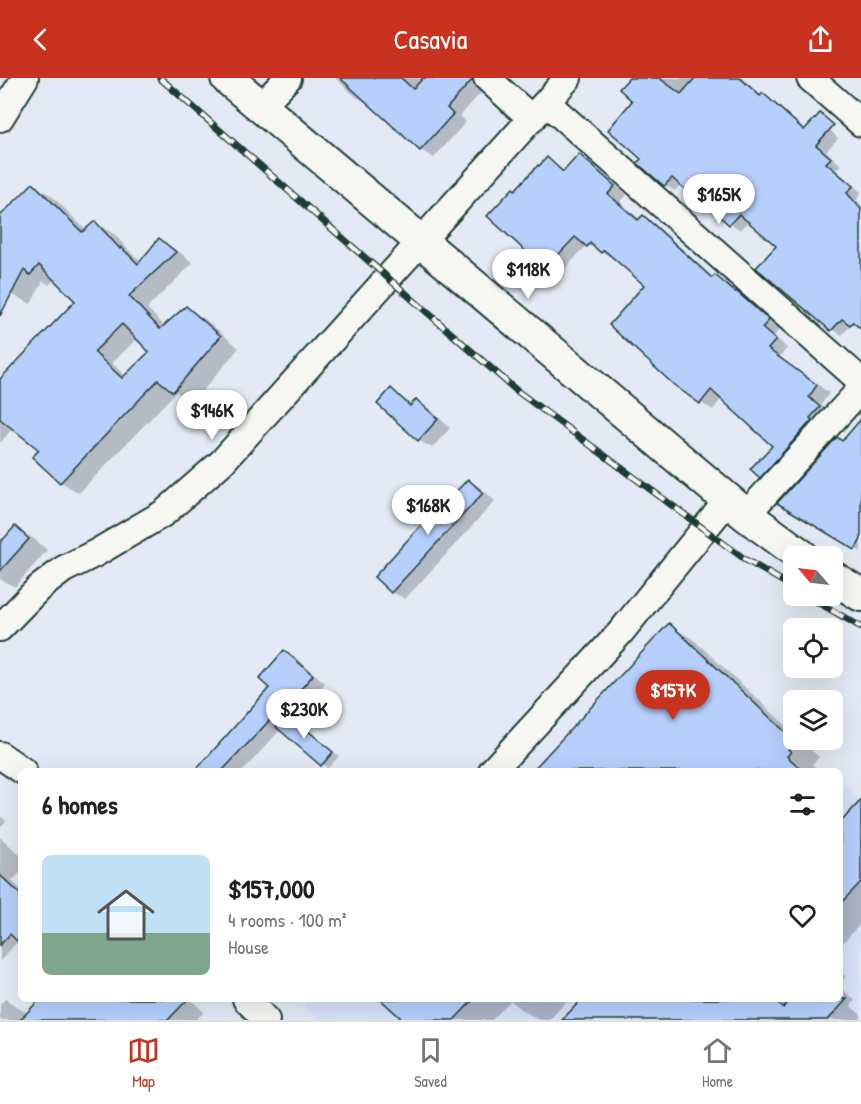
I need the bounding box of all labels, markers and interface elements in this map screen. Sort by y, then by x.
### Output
text: Casavia [394,21,467,57]
icon: back [24,23,57,56]
icon: share [804,23,837,56]
pin: $165K [677,174,761,225]
text: $165K [697,180,741,207]
pin: $118K [486,249,570,300]
text: $118K [506,255,550,282]
pin: $146K [170,390,254,441]
text: $146K [190,396,234,423]
pin: $168K [386,485,470,536]
text: $168K [406,491,450,518]
north arrow [783,546,843,606]
map controls [783,546,843,750]
button: locate [783,618,843,678]
pin: $157K [631,670,715,721]
text: $157K [650,676,696,703]
pin: $230K [262,689,346,740]
button: layers [783,690,843,750]
text: $230K [280,695,328,722]
text: 6 homes [42,787,118,822]
icon: filters [786,788,819,821]
text: $157,000 [228,871,315,906]
icon: home [90,879,162,951]
icon: heart [786,899,819,932]
text: 4 rooms · 100 m² [228,906,346,933]
text: House [228,933,269,960]
tab: Map [127,1034,160,1092]
tab: Saved [414,1034,447,1092]
tab: Home [701,1034,734,1092]

